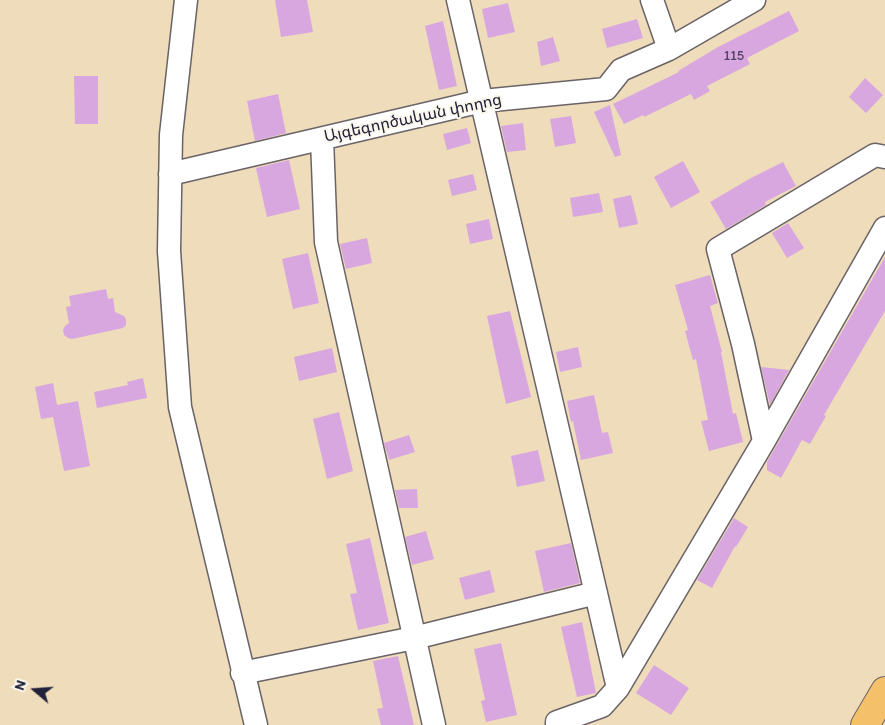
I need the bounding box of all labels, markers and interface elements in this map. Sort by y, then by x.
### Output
house number: 115 [724,48,744,64]
street label: Այգեգործական փողոց [322,91,504,147]
north arrow [10,665,60,715]
text: N [11,678,30,692]

